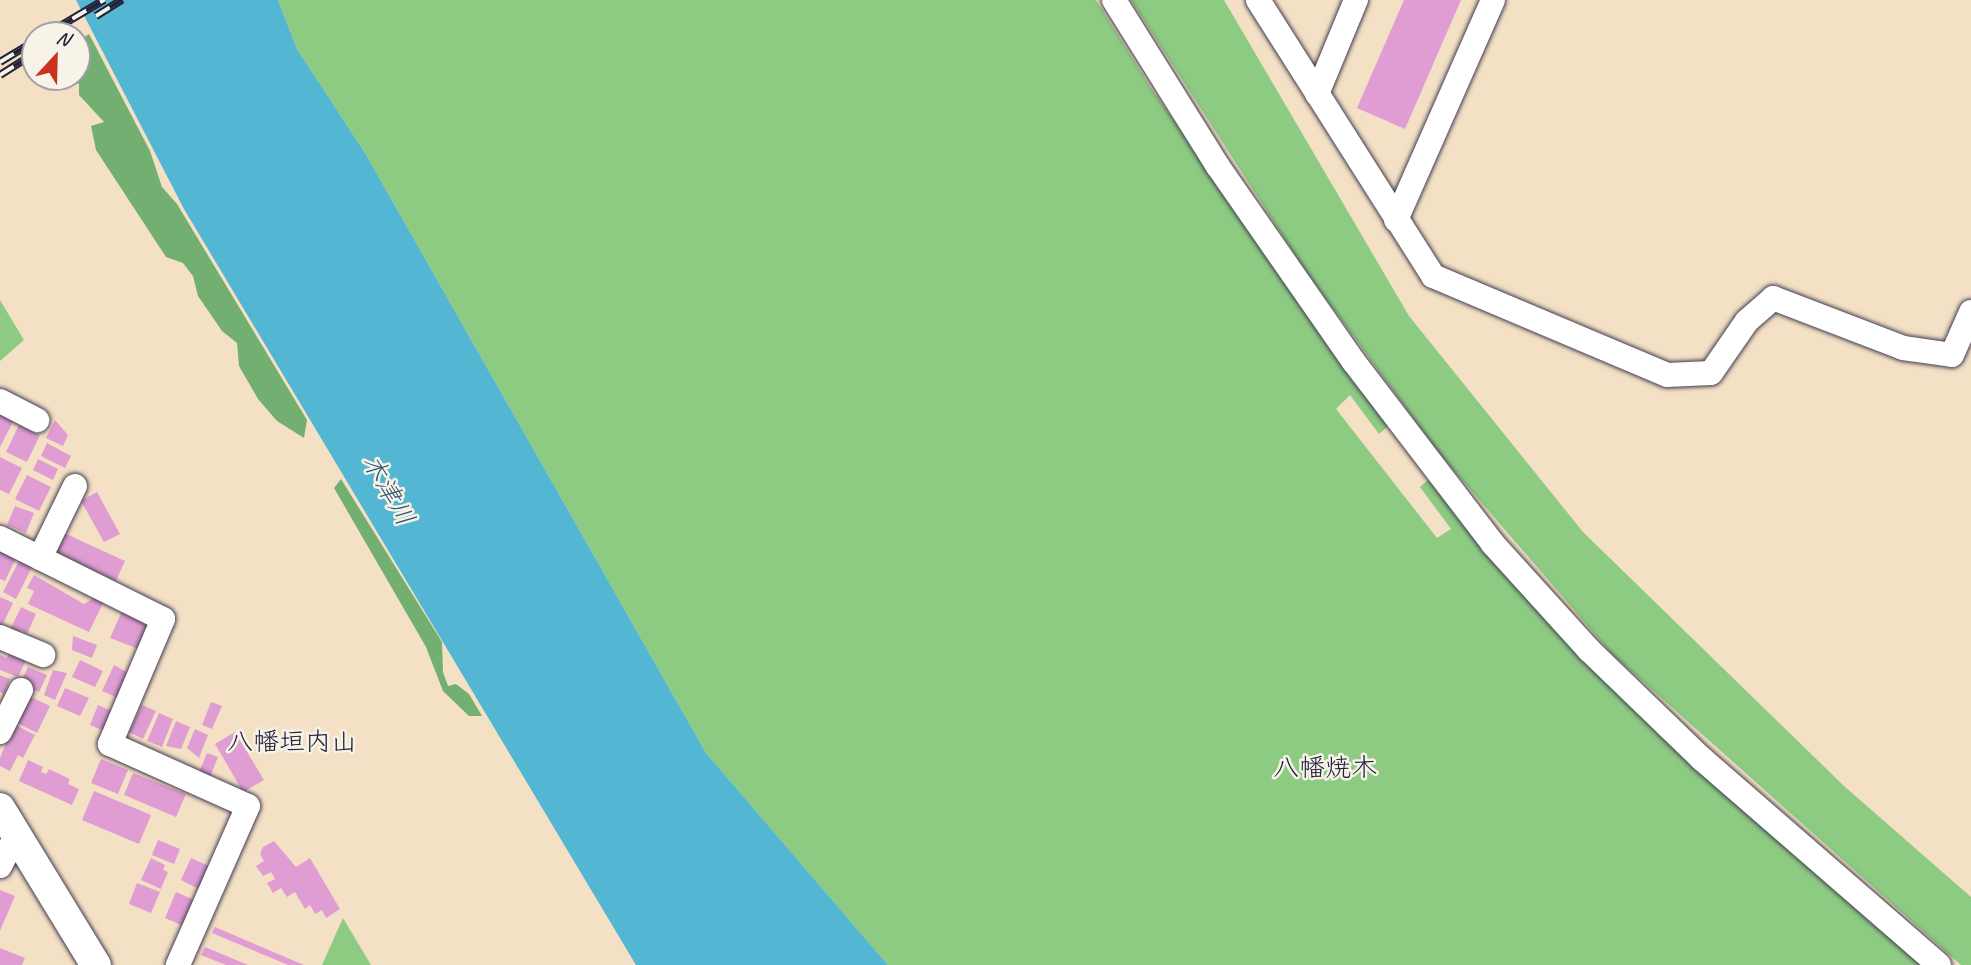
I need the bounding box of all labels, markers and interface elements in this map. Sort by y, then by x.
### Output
north arrow [21,21,91,91]
text: N [53,25,73,52]
water label: 木津川 [355,448,421,532]
district label: 八幡垣内山 [227,726,357,758]
district label: 八幡焼木 [1273,752,1377,784]

